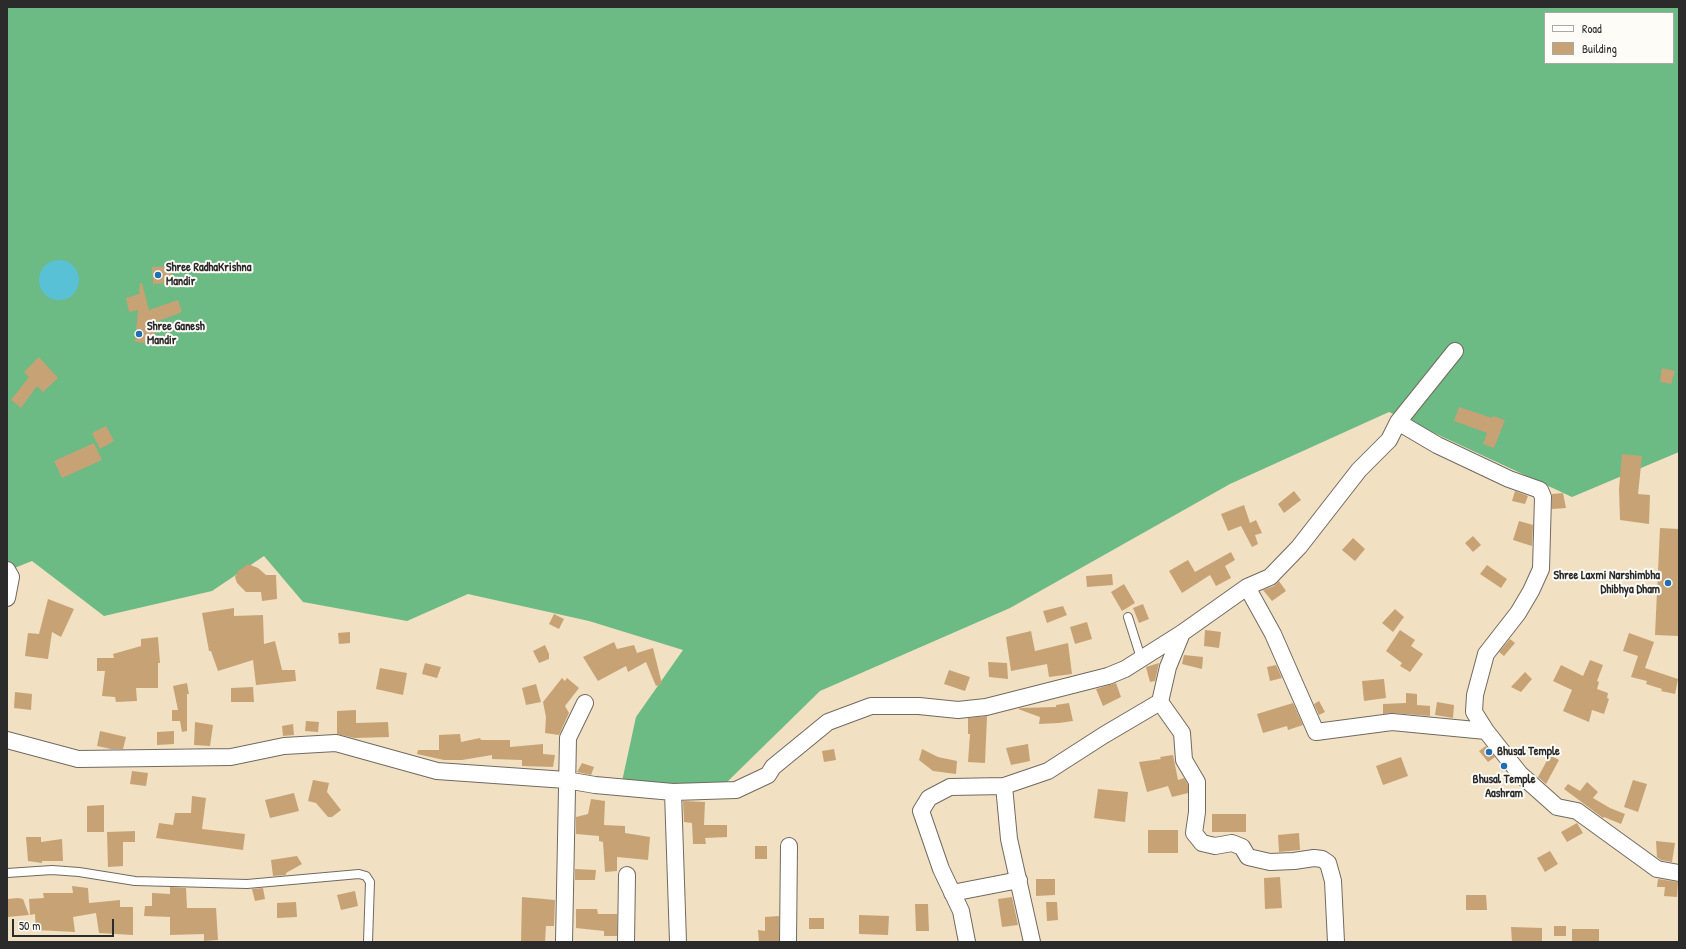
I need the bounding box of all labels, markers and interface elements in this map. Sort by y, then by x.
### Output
legend [1544,12,1674,64]
text: Road [1582,20,1602,37]
text: Building [1582,40,1617,57]
place label: Shree RadhaKrishna Mandir [166,261,251,289]
marker: Shree RadhaKrishna Mandir [153,270,163,280]
place label: Shree Ganesh Mandir [147,320,205,348]
marker: Shree Ganesh Mandir [134,329,144,339]
place label: Shree Laxmi Narshimbha Dhibhya Dham [1553,569,1660,597]
marker: Shree Laxmi Narshimbha Dhibhya Dham [1663,578,1673,588]
place label: Bhusal Temple [1497,745,1560,759]
marker: Bhusal Temple [1484,747,1494,757]
marker: Bhusal Temple Aashram [1499,761,1509,771]
place label: Bhusal Temple Aashram [1473,773,1535,801]
scale bar [14,911,116,937]
text: 50 m [19,917,40,934]

